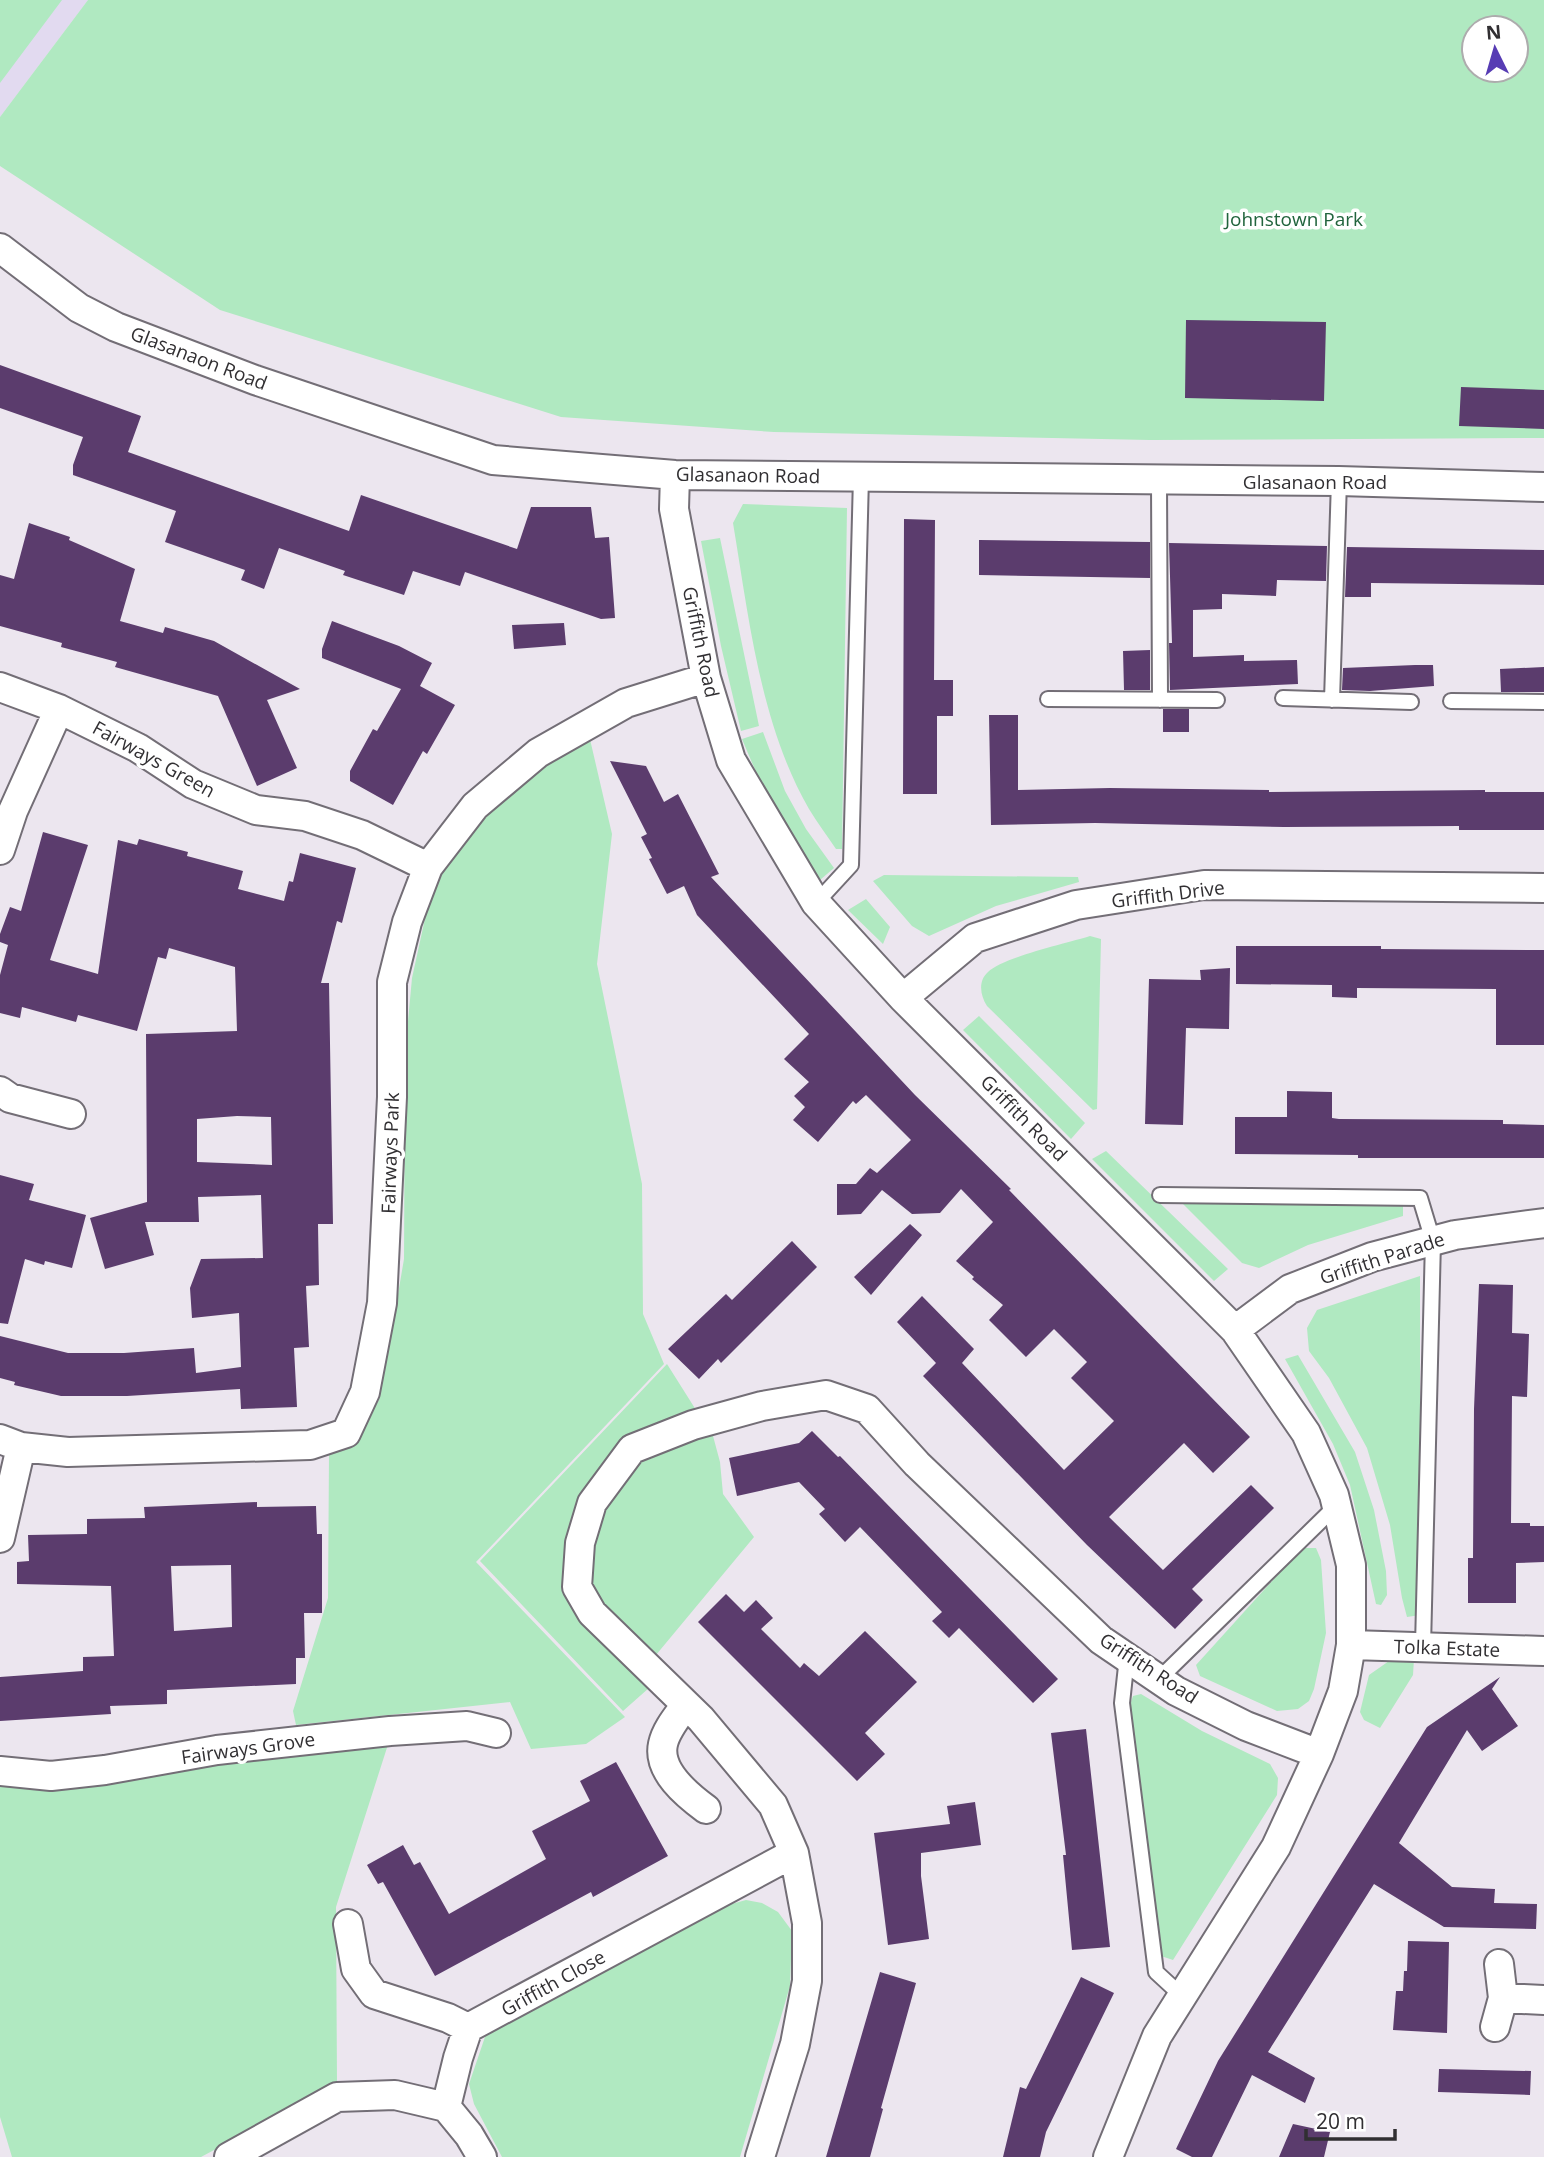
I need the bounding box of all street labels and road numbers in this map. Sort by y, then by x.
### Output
street label: Glasanaon Road [127,320,271,396]
street label: Glasanaon Road [676,461,820,489]
street label: Glasanaon Road [1243,469,1387,495]
street label: Griffith Road [677,584,725,700]
street label: Fairways Green [88,715,220,803]
street label: Griffith Drive [1110,874,1226,914]
street label: Griffith Road [975,1069,1073,1167]
street label: Fairways Park [375,1092,405,1214]
street label: Griffith Parade [1316,1226,1448,1290]
street label: Griffith Road [1095,1626,1203,1710]
street label: Tolka Estate [1393,1633,1501,1663]
street label: Fairways Grove [179,1726,317,1770]
street label: Griffith Close [496,1944,610,2022]

